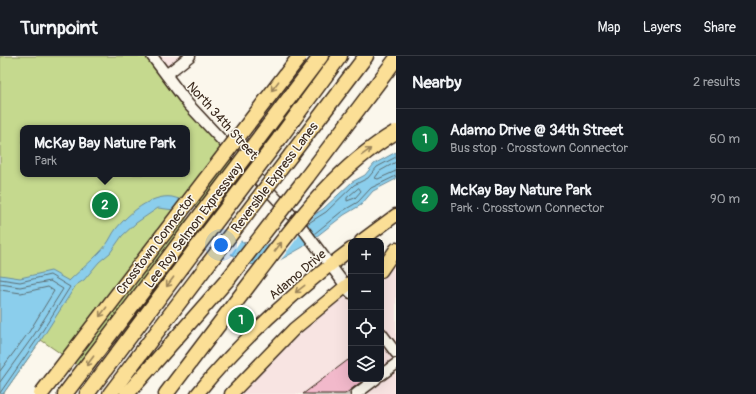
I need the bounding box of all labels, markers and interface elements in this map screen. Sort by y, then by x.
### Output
text: Turnpoint [20,16,98,40]
text: Map [598,19,621,36]
text: Layers [643,19,681,36]
text: Share [703,19,736,36]
text: Nearby [412,72,461,93]
text: 2 results [693,74,740,90]
street label: North 34th Street [183,79,262,163]
one-way arrow [271,81,279,92]
street label: Reversible Express Lanes [228,119,322,236]
text: Adamo Drive @ 34th Street [450,121,623,140]
popup [20,125,190,177]
text: 1 [422,131,428,147]
text: 60 m [709,131,740,147]
text: McKay Bay Nature Park [34,134,176,153]
text: Bus stop · Crosstown Connector [450,140,628,156]
one-way arrow [360,148,371,156]
text: Park [34,153,57,169]
street label: Lee Roy Selmon Expressway [141,159,247,292]
text: McKay Bay Nature Park [450,181,591,200]
pin: 2 [92,190,118,220]
street label: Crosstown Connector [113,191,199,298]
text: 2 [421,191,429,207]
text: 90 m [710,191,740,207]
text: Park · Crosstown Connector [450,200,604,216]
your location [211,235,231,255]
map controls [348,238,384,382]
button: + [348,238,384,274]
one-way arrow [274,241,282,252]
street label: Adamo Drive [266,246,330,303]
button: − [348,274,384,310]
one-way arrow [166,276,174,287]
one-way arrow [294,285,305,293]
pin: 1 [228,305,254,335]
one-way arrow [99,307,107,318]
button: locate [348,310,384,346]
button: layers [348,346,384,382]
one-way arrow [85,356,94,367]

